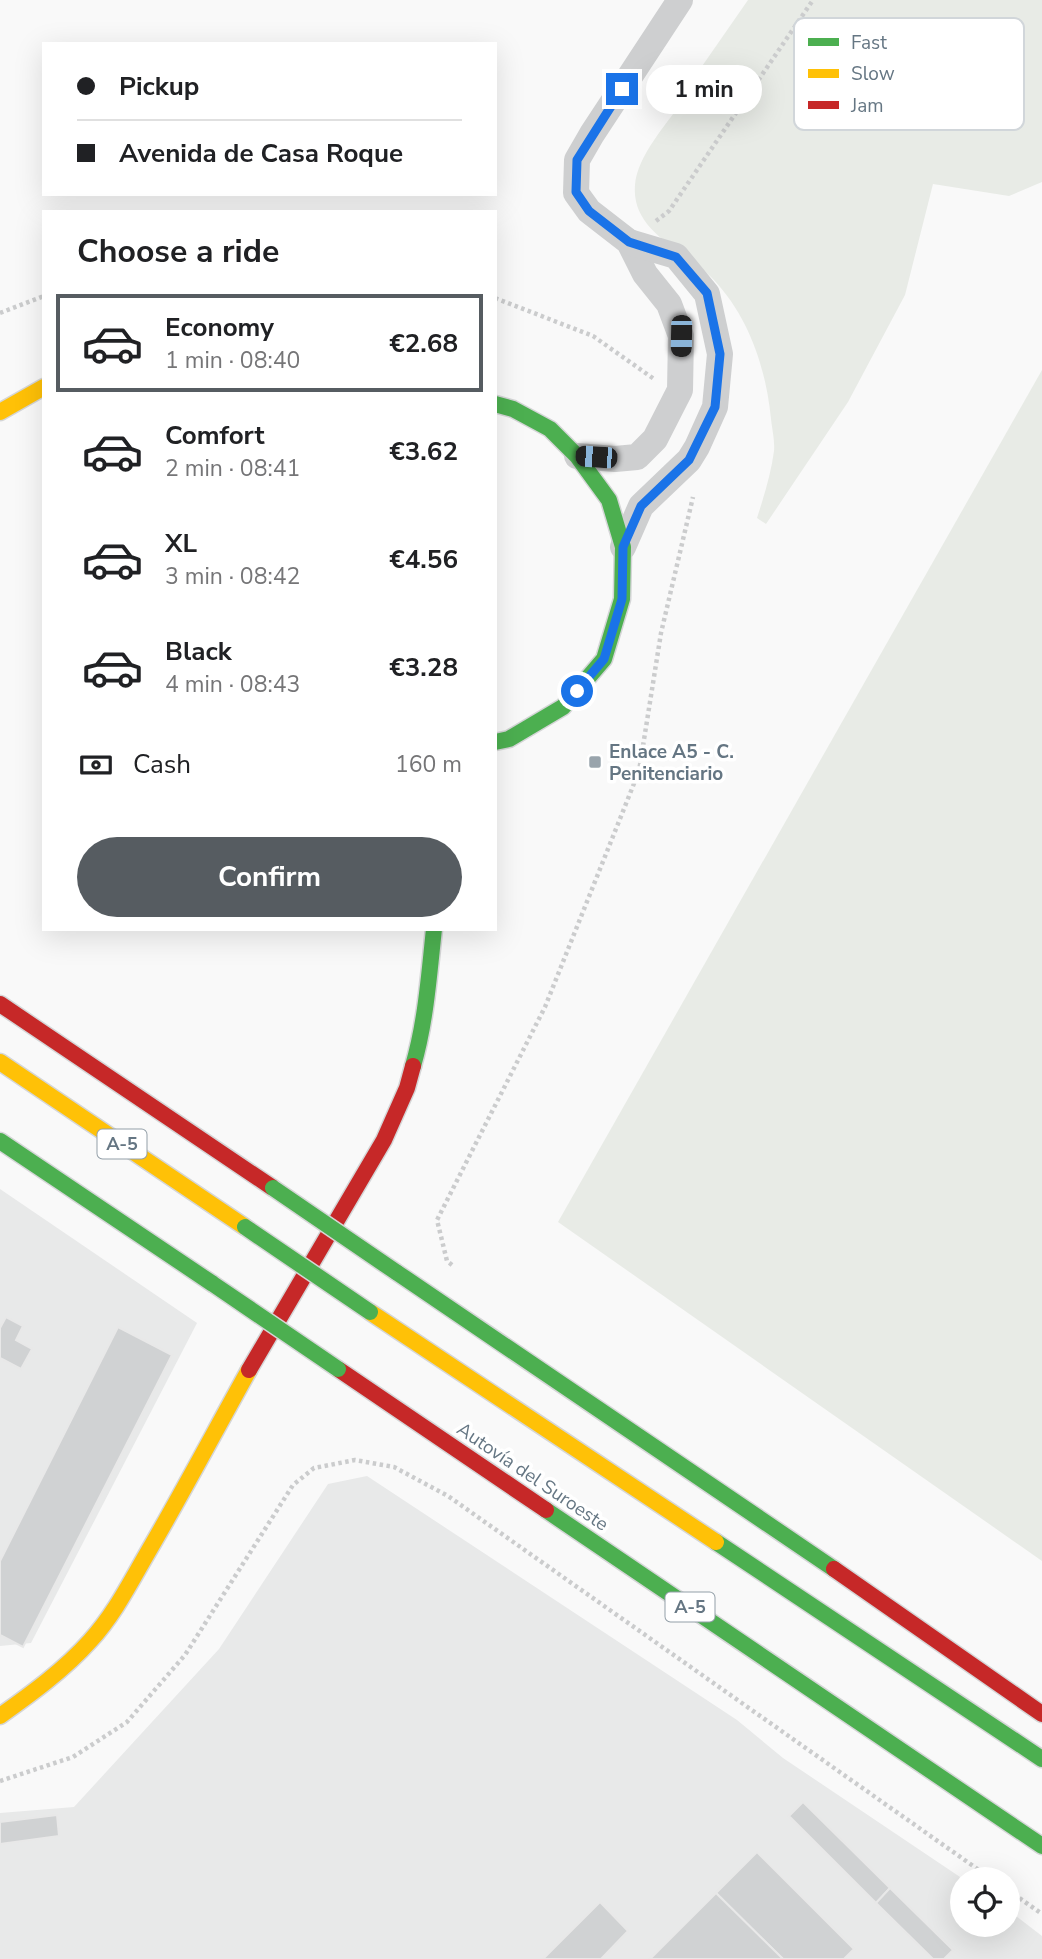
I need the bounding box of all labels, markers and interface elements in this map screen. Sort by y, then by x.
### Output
legend [794,18,1024,130]
text: Fast [851,30,887,56]
text: Slow [851,61,895,87]
callout: 1 min [646,64,762,114]
text: Pickup [119,69,199,104]
route end [606,73,638,105]
text: 1 min [674,74,734,105]
text: Jam [850,93,884,119]
text: Avenida de Casa Roque [119,136,403,171]
text: Choose a ride [77,230,279,273]
text: Economy [165,310,274,345]
icon: car [81,312,144,375]
car [671,315,692,357]
text: €2.68 [389,326,458,361]
text: 1 min · 08:40 [165,345,300,376]
text: Comfort [165,418,265,453]
icon: car [81,420,144,483]
text: €3.62 [389,434,458,469]
car [575,445,618,469]
text: 2 min · 08:41 [165,453,300,484]
text: XL [165,526,197,561]
icon: car [81,528,144,591]
text: €4.56 [389,542,458,577]
text: 3 min · 08:42 [165,561,300,592]
text: Black [165,634,232,669]
icon: car [81,636,144,699]
text: €3.28 [389,650,458,685]
text: 4 min · 08:43 [165,669,300,700]
route start [561,675,593,707]
place label: Enlace A5 - C. Penitenciario [609,739,734,787]
icon: cash [77,746,115,784]
text: Cash [133,747,191,782]
text: 160 m [395,749,462,780]
marker: Enlace A5 - C. Penitenciario [587,754,603,770]
button: Confirm [77,837,462,917]
road number: A-5 [97,1129,146,1158]
street label: Autovía del Suroeste [451,1416,613,1537]
road number: A-5 [666,1592,714,1622]
map controls [950,1867,1020,1937]
button: locate [950,1867,1020,1937]

